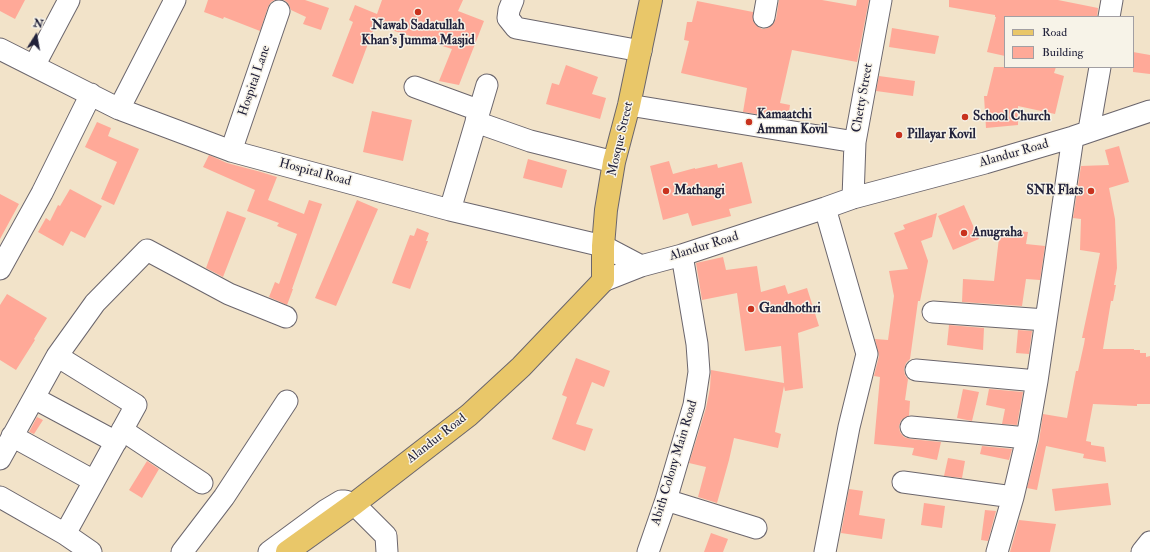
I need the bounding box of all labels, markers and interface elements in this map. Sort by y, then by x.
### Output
marker: Nawab Sadatullah Khan's Jumma Masjid [413,7,423,17]
north arrow [16,16,56,56]
text: N [32,16,44,31]
legend [1004,16,1134,68]
place label: Nawab Sadatullah Khan's Jumma Masjid [361,18,475,49]
text: Road [1042,25,1067,40]
street label: Hospital Lane [236,44,274,118]
text: Building [1042,45,1083,60]
street label: Chetty Street [849,62,877,134]
street label: Mosque Street [605,100,637,178]
place label: Kamaatchi Amman Kovil [757,107,828,138]
place label: School Church [973,109,1051,125]
marker: School Church [960,112,970,122]
marker: Kamaatchi Amman Kovil [744,117,754,127]
place label: Pillayar Kovil [907,127,976,143]
marker: Pillayar Kovil [894,130,904,140]
street label: Alandur Road [977,137,1051,171]
street label: Hospital Road [277,156,353,190]
place label: Mathangi [674,183,725,199]
place label: SNR Flats [1027,183,1083,199]
marker: Mathangi [661,186,671,196]
marker: SNR Flats [1086,186,1096,196]
place label: Anugraha [972,225,1022,241]
marker: Anugraha [959,228,969,238]
street label: Alandur Road [668,229,740,265]
place label: Gandhothri [759,301,821,317]
marker: Gandhothri [746,304,756,314]
street label: Abith Colony Main Road [649,399,701,527]
street label: Alandur Road [404,411,470,467]

